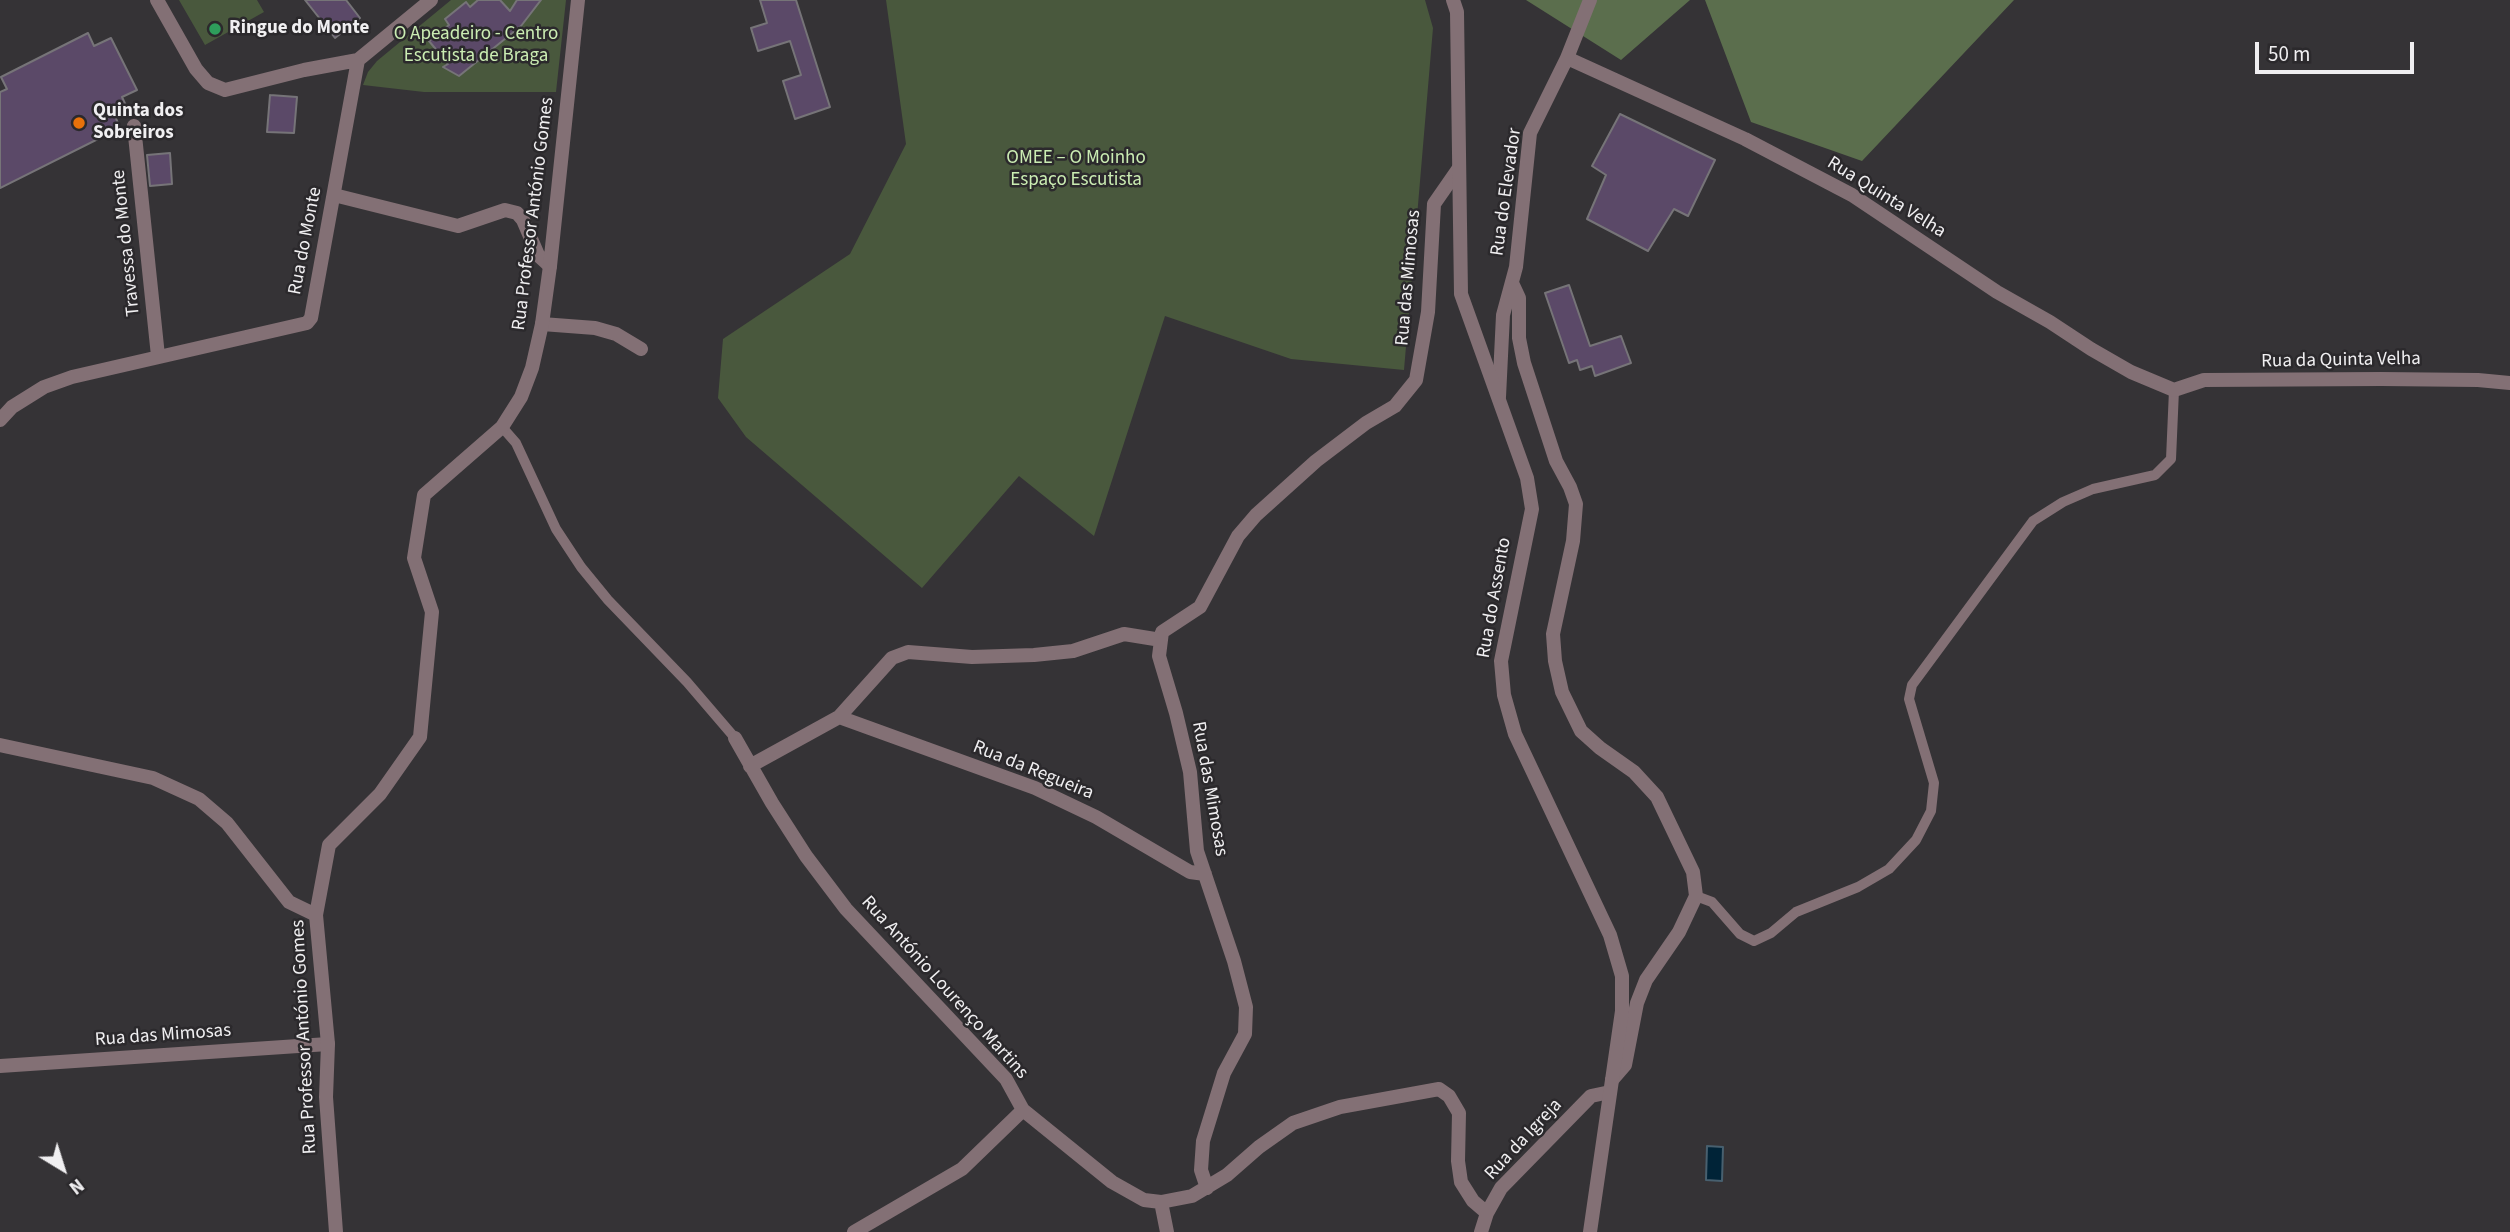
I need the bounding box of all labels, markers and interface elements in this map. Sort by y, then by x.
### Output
place label: Ringue do Monte [229,18,369,40]
marker: Ringue do Monte [207,21,223,37]
park label: O Apeadeiro - Centro Escutista de Braga [394,24,558,68]
scale bar [2258,28,2417,72]
text: 50 m [2268,39,2310,69]
street label: Rua Professor António Gomes [508,96,560,332]
place label: Quinta dos Sobreiros [93,101,183,145]
marker: Quinta dos Sobreiros [71,115,87,131]
street label: Rua do Elevador [1487,127,1527,257]
park label: OMEE – O Moinho Espaço Escutista [1006,148,1146,192]
street label: Rua Quinta Velha [1822,152,1950,244]
street label: Travessa do Monte [108,169,146,317]
street label: Rua do Monte [284,185,328,297]
street label: Rua das Mimosas [1392,209,1426,347]
street label: Rua da Quinta Velha [2261,348,2421,374]
street label: Rua do Assento [1473,536,1517,660]
street label: Rua das Mimosas [1186,720,1232,858]
street label: Rua da Regueira [969,736,1097,806]
street label: Rua António Lourenço Martins [856,892,1032,1084]
street label: Rua Professor António Gomes [287,919,323,1155]
street label: Rua das Mimosas [94,1020,232,1052]
street label: Rua da Igreja [1481,1095,1567,1185]
north arrow [28,1134,98,1204]
text: N [63,1171,90,1200]

